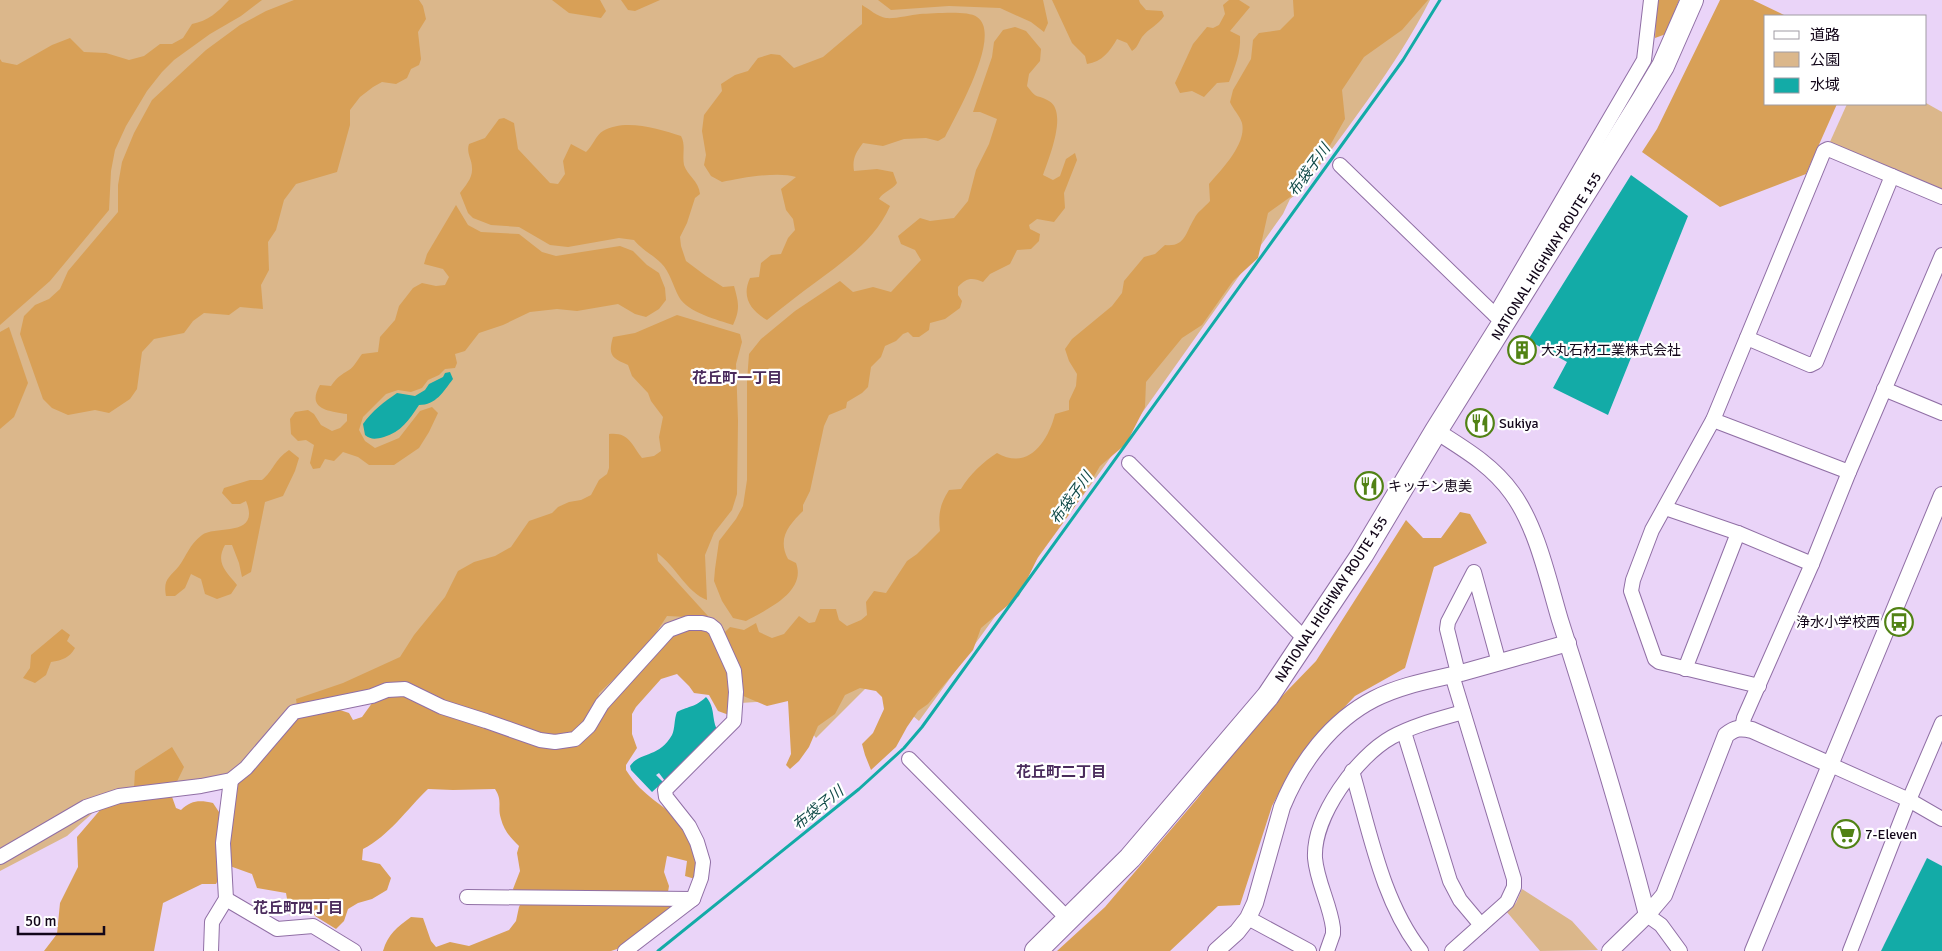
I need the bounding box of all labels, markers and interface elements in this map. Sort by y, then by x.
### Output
legend [1764,15,1927,105]
text: 道路 [1810,26,1840,44]
text: 公園 [1810,51,1840,69]
text: 水域 [1810,76,1840,94]
water label: 布袋子川 [1284,139,1335,200]
street label: NATIONAL HIGHWAY ROUTE 155 [1488,169,1605,343]
building icon: 大丸石材工業株式会社 [1507,335,1537,365]
place label: 大丸石材工業株式会社 [1541,342,1681,359]
district label: 花丘町一丁目 [692,369,782,387]
restaurant icon: Sukiya [1465,408,1495,438]
place label: Sukiya [1499,415,1539,432]
water label: 布袋子川 [1046,467,1097,528]
restaurant icon: キッチン恵美 [1354,471,1384,501]
place label: キッチン恵美 [1388,478,1472,495]
street label: NATIONAL HIGHWAY ROUTE 155 [1271,513,1392,686]
bus stop icon: 浄水小学校西 [1884,607,1914,637]
place label: 浄水小学校西 [1796,614,1880,631]
district label: 花丘町二丁目 [1016,763,1106,781]
water label: 布袋子川 [789,781,849,834]
supermarket icon: 7-Eleven [1831,819,1861,849]
place label: 7-Eleven [1865,826,1917,843]
district label: 花丘町四丁目 [253,899,343,917]
scale bar [18,904,104,936]
text: 50 m [25,912,56,930]

